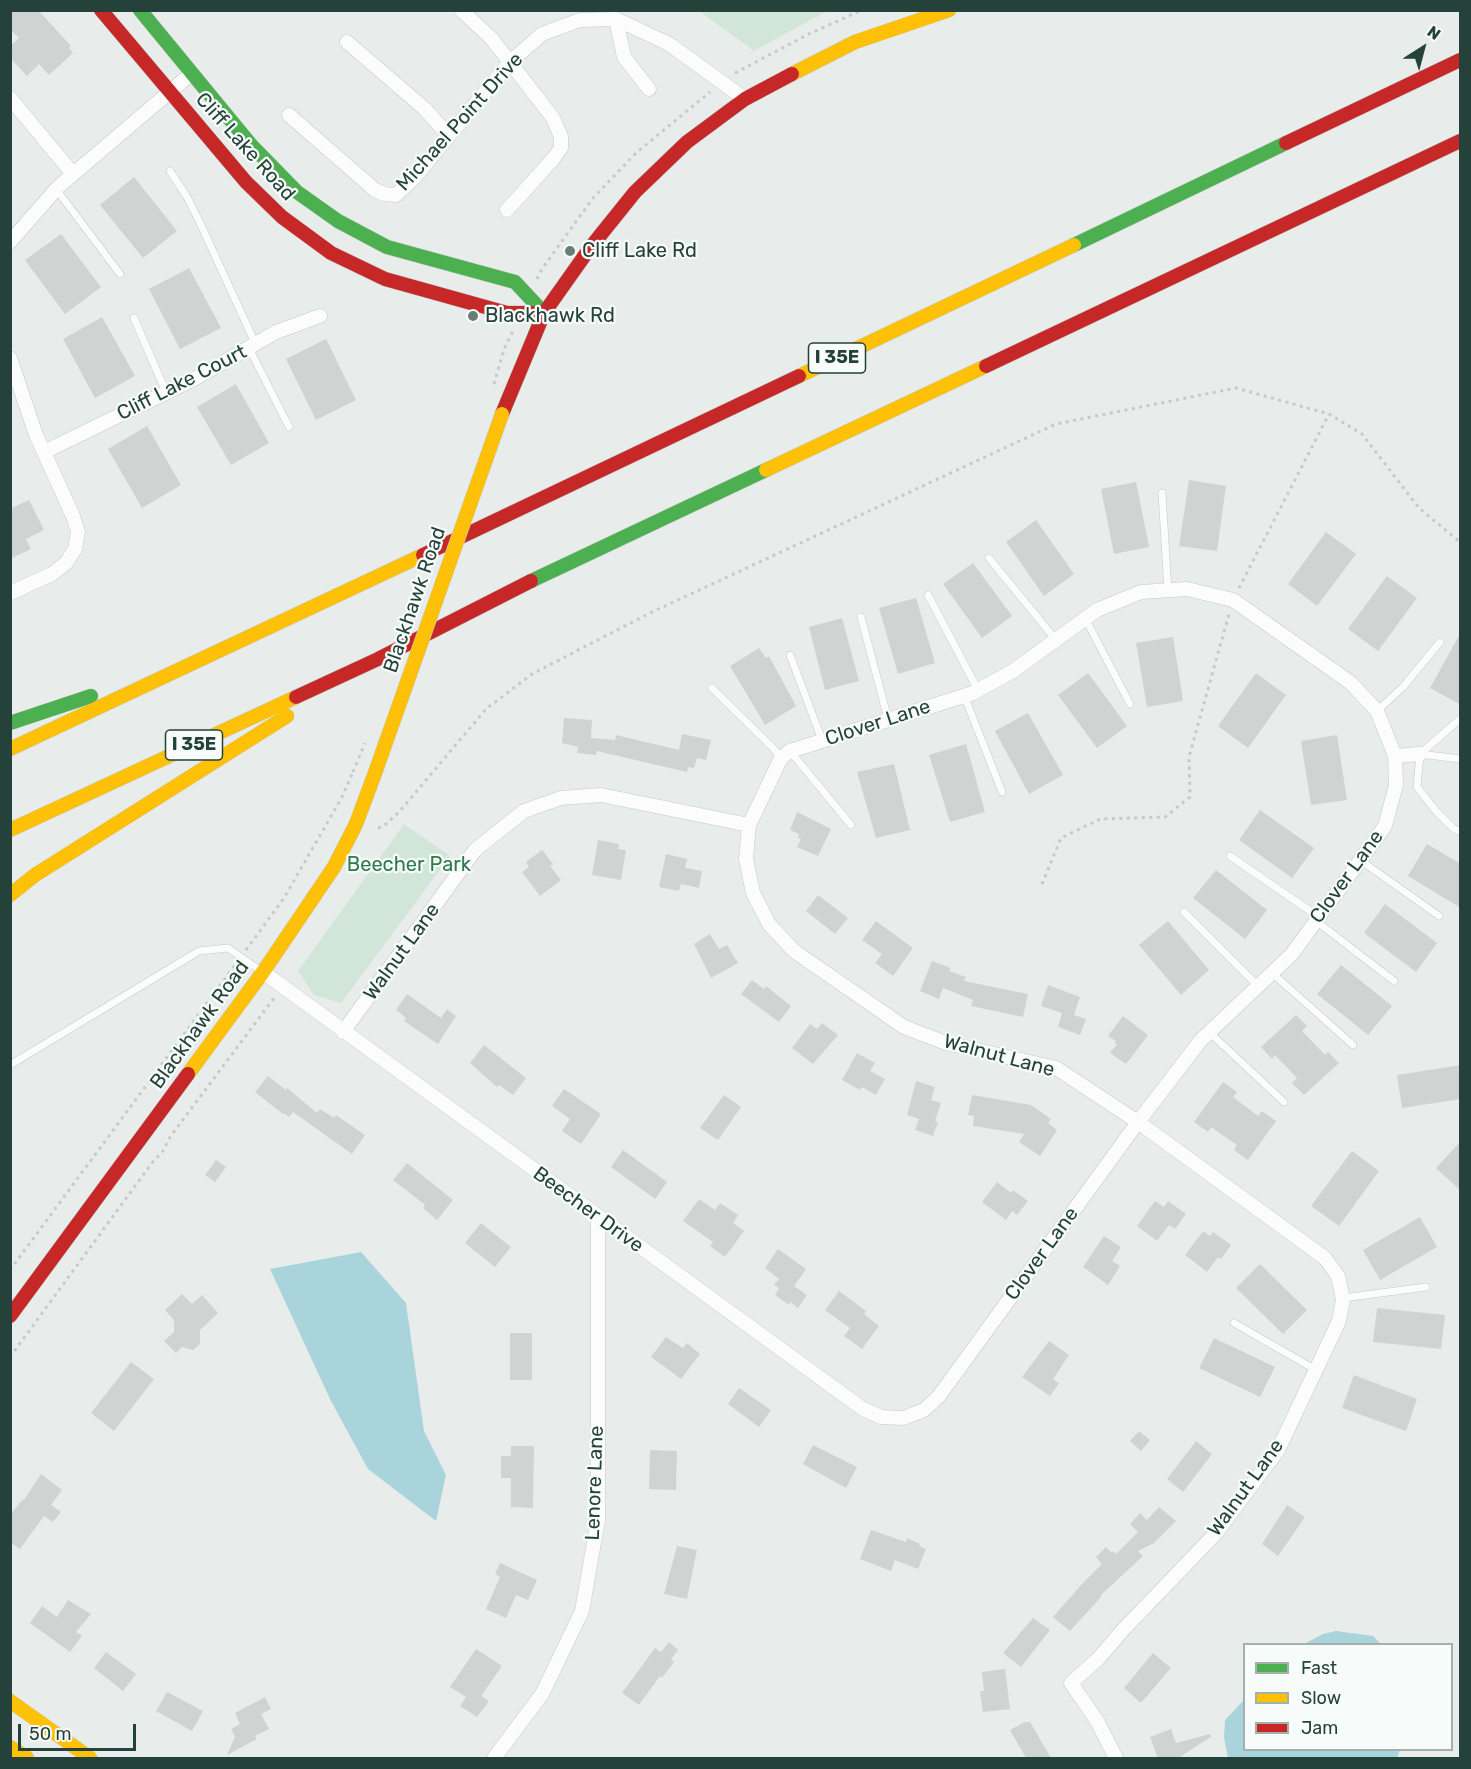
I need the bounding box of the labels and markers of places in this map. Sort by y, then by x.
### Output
place label: Cliff Lake Rd [582,239,697,263]
marker: Cliff Lake Rd [563,244,577,258]
place label: Blackhawk Rd [485,304,615,328]
marker: Blackhawk Rd [466,309,480,323]

